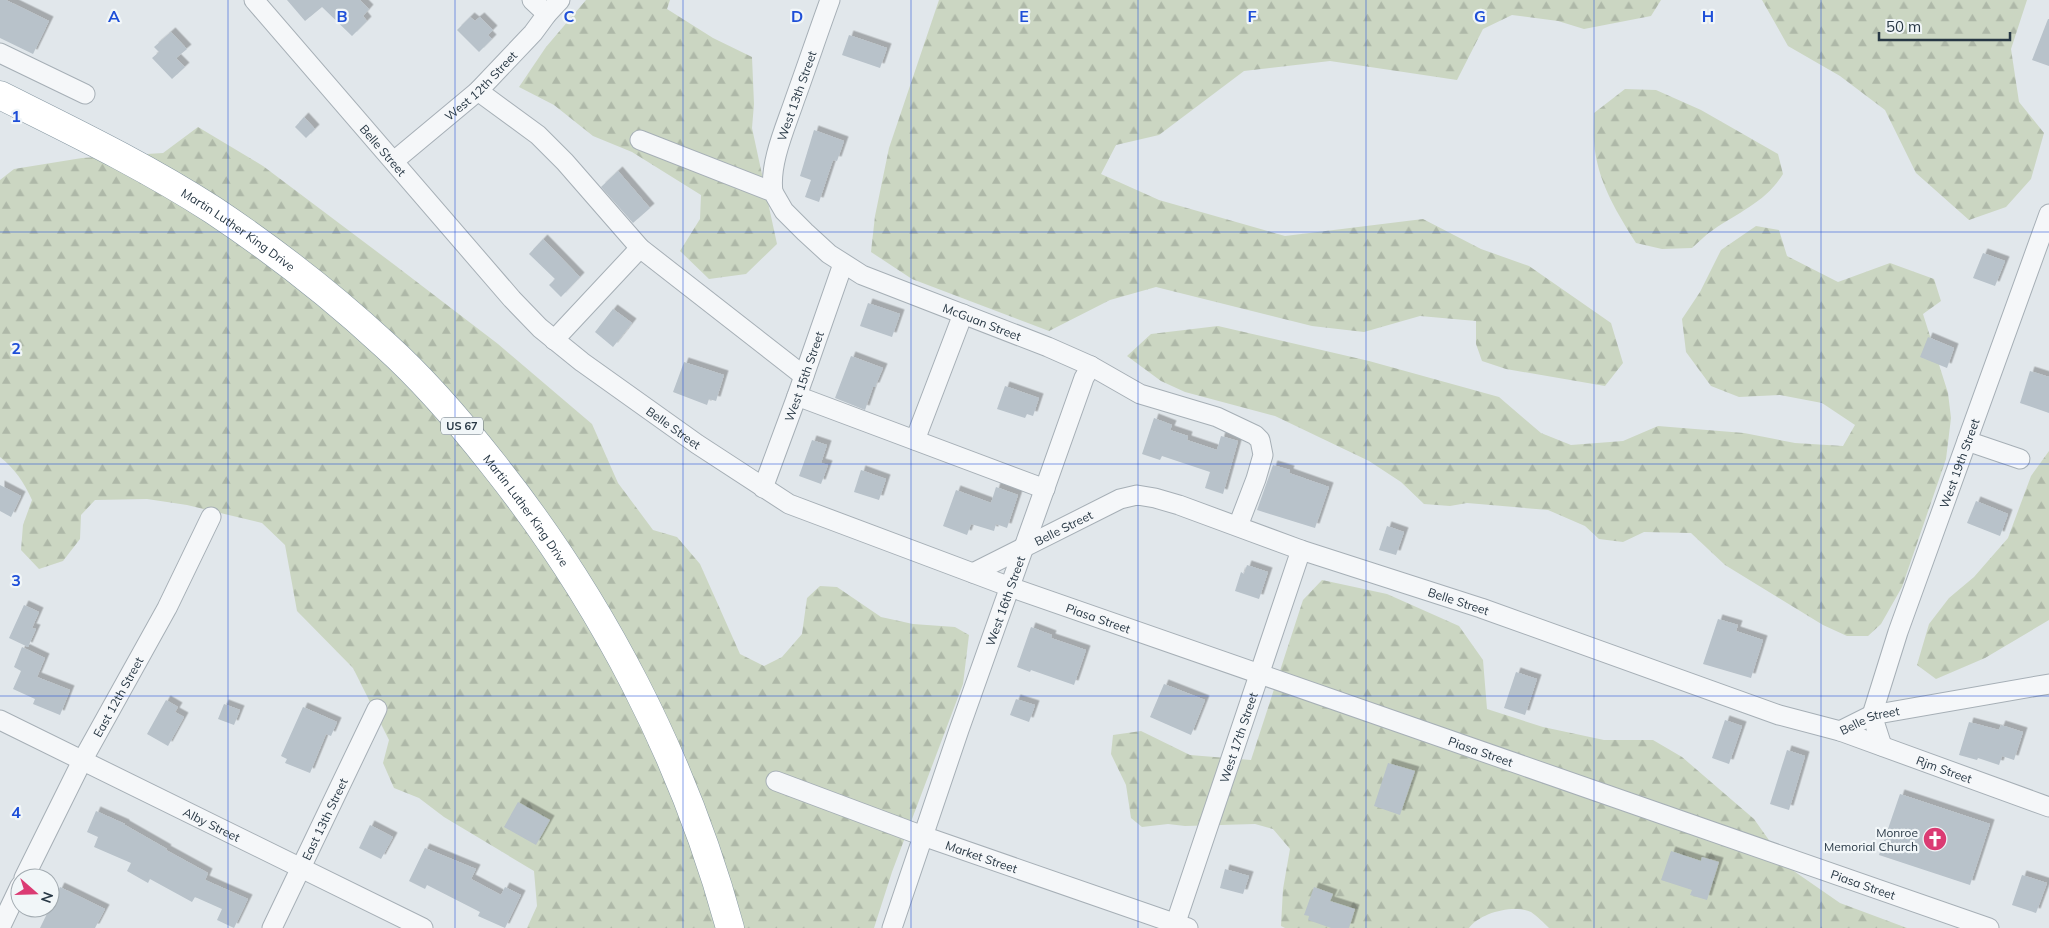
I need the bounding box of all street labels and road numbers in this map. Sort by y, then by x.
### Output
street label: West 12th Street [441,47,520,123]
street label: West 13th Street [773,49,819,142]
street label: Belle Street [357,121,410,179]
street label: Martin Luther King Drive [179,185,298,274]
street label: McGuan Street [941,300,1023,343]
street label: West 15th Street [781,329,827,423]
street label: Belle Street [644,403,704,452]
street label: West 19th Street [1936,416,1982,510]
road number: US 67 [441,418,483,434]
street label: Martin Luther King Drive [481,451,572,569]
street label: Belle Street [1032,507,1095,549]
street label: West 16th Street [982,554,1028,648]
street label: Belle Street [1426,584,1491,618]
street label: Piasa Street [1064,600,1133,636]
street label: East 12th Street [89,654,146,740]
street label: West 17th Street [1216,690,1260,785]
street label: Belle Street [1837,703,1901,738]
street label: Piasa Street [1447,733,1515,769]
street label: Rjm Street [1914,752,1974,786]
street label: East 13th Street [298,775,350,862]
street label: Alby Street [181,804,243,844]
street label: Market Street [944,837,1019,876]
street label: Piasa Street [1829,866,1898,902]

